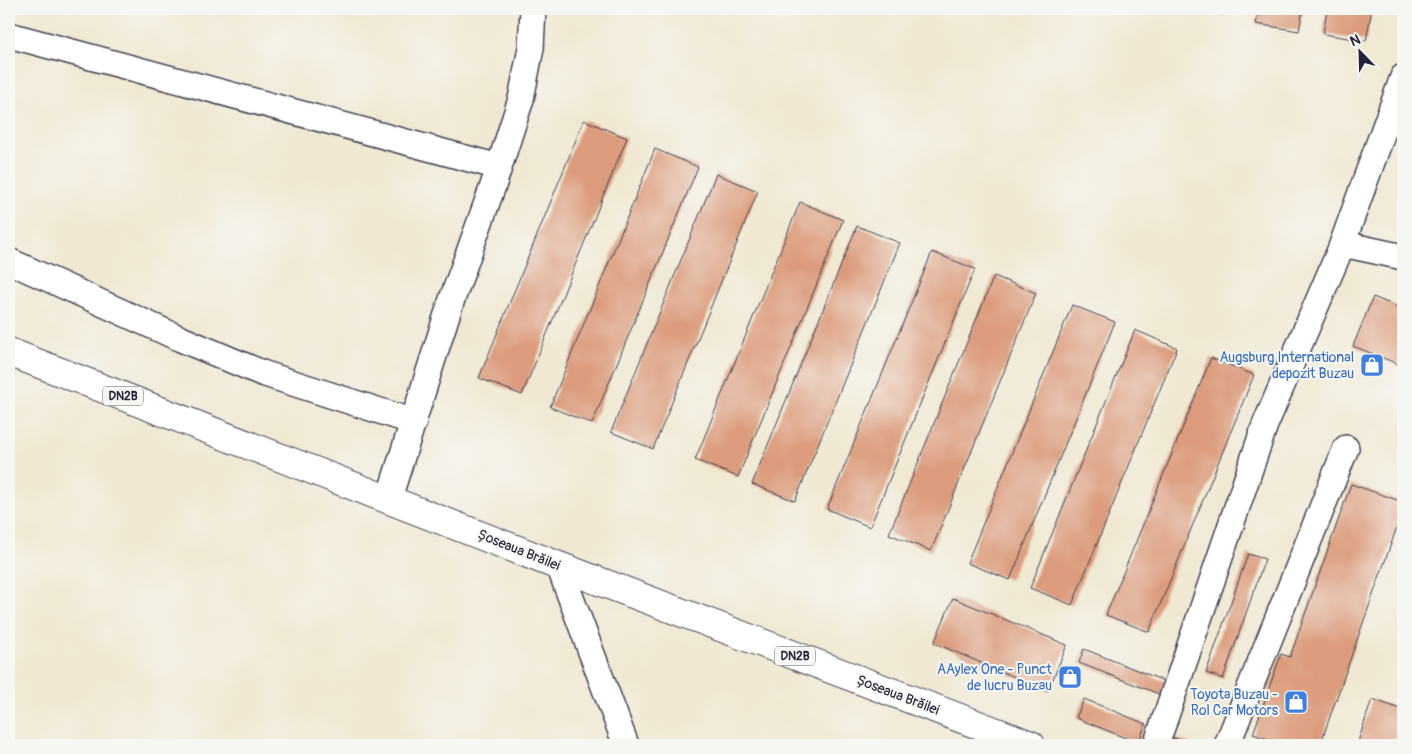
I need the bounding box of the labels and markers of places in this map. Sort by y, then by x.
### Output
place label: Augsburg International depozit Buzau [1220,349,1354,382]
shop icon: Augsburg International depozit Buzau [1359,352,1385,378]
place label: AAylex One - Punct de lucru Buzau [937,661,1052,694]
shop icon: AAylex One - Punct de lucru Buzau [1057,664,1083,690]
place label: Toyota Buzau - Rol Car Motors [1190,686,1279,719]
shop icon: Toyota Buzau - Rol Car Motors [1283,689,1309,715]

